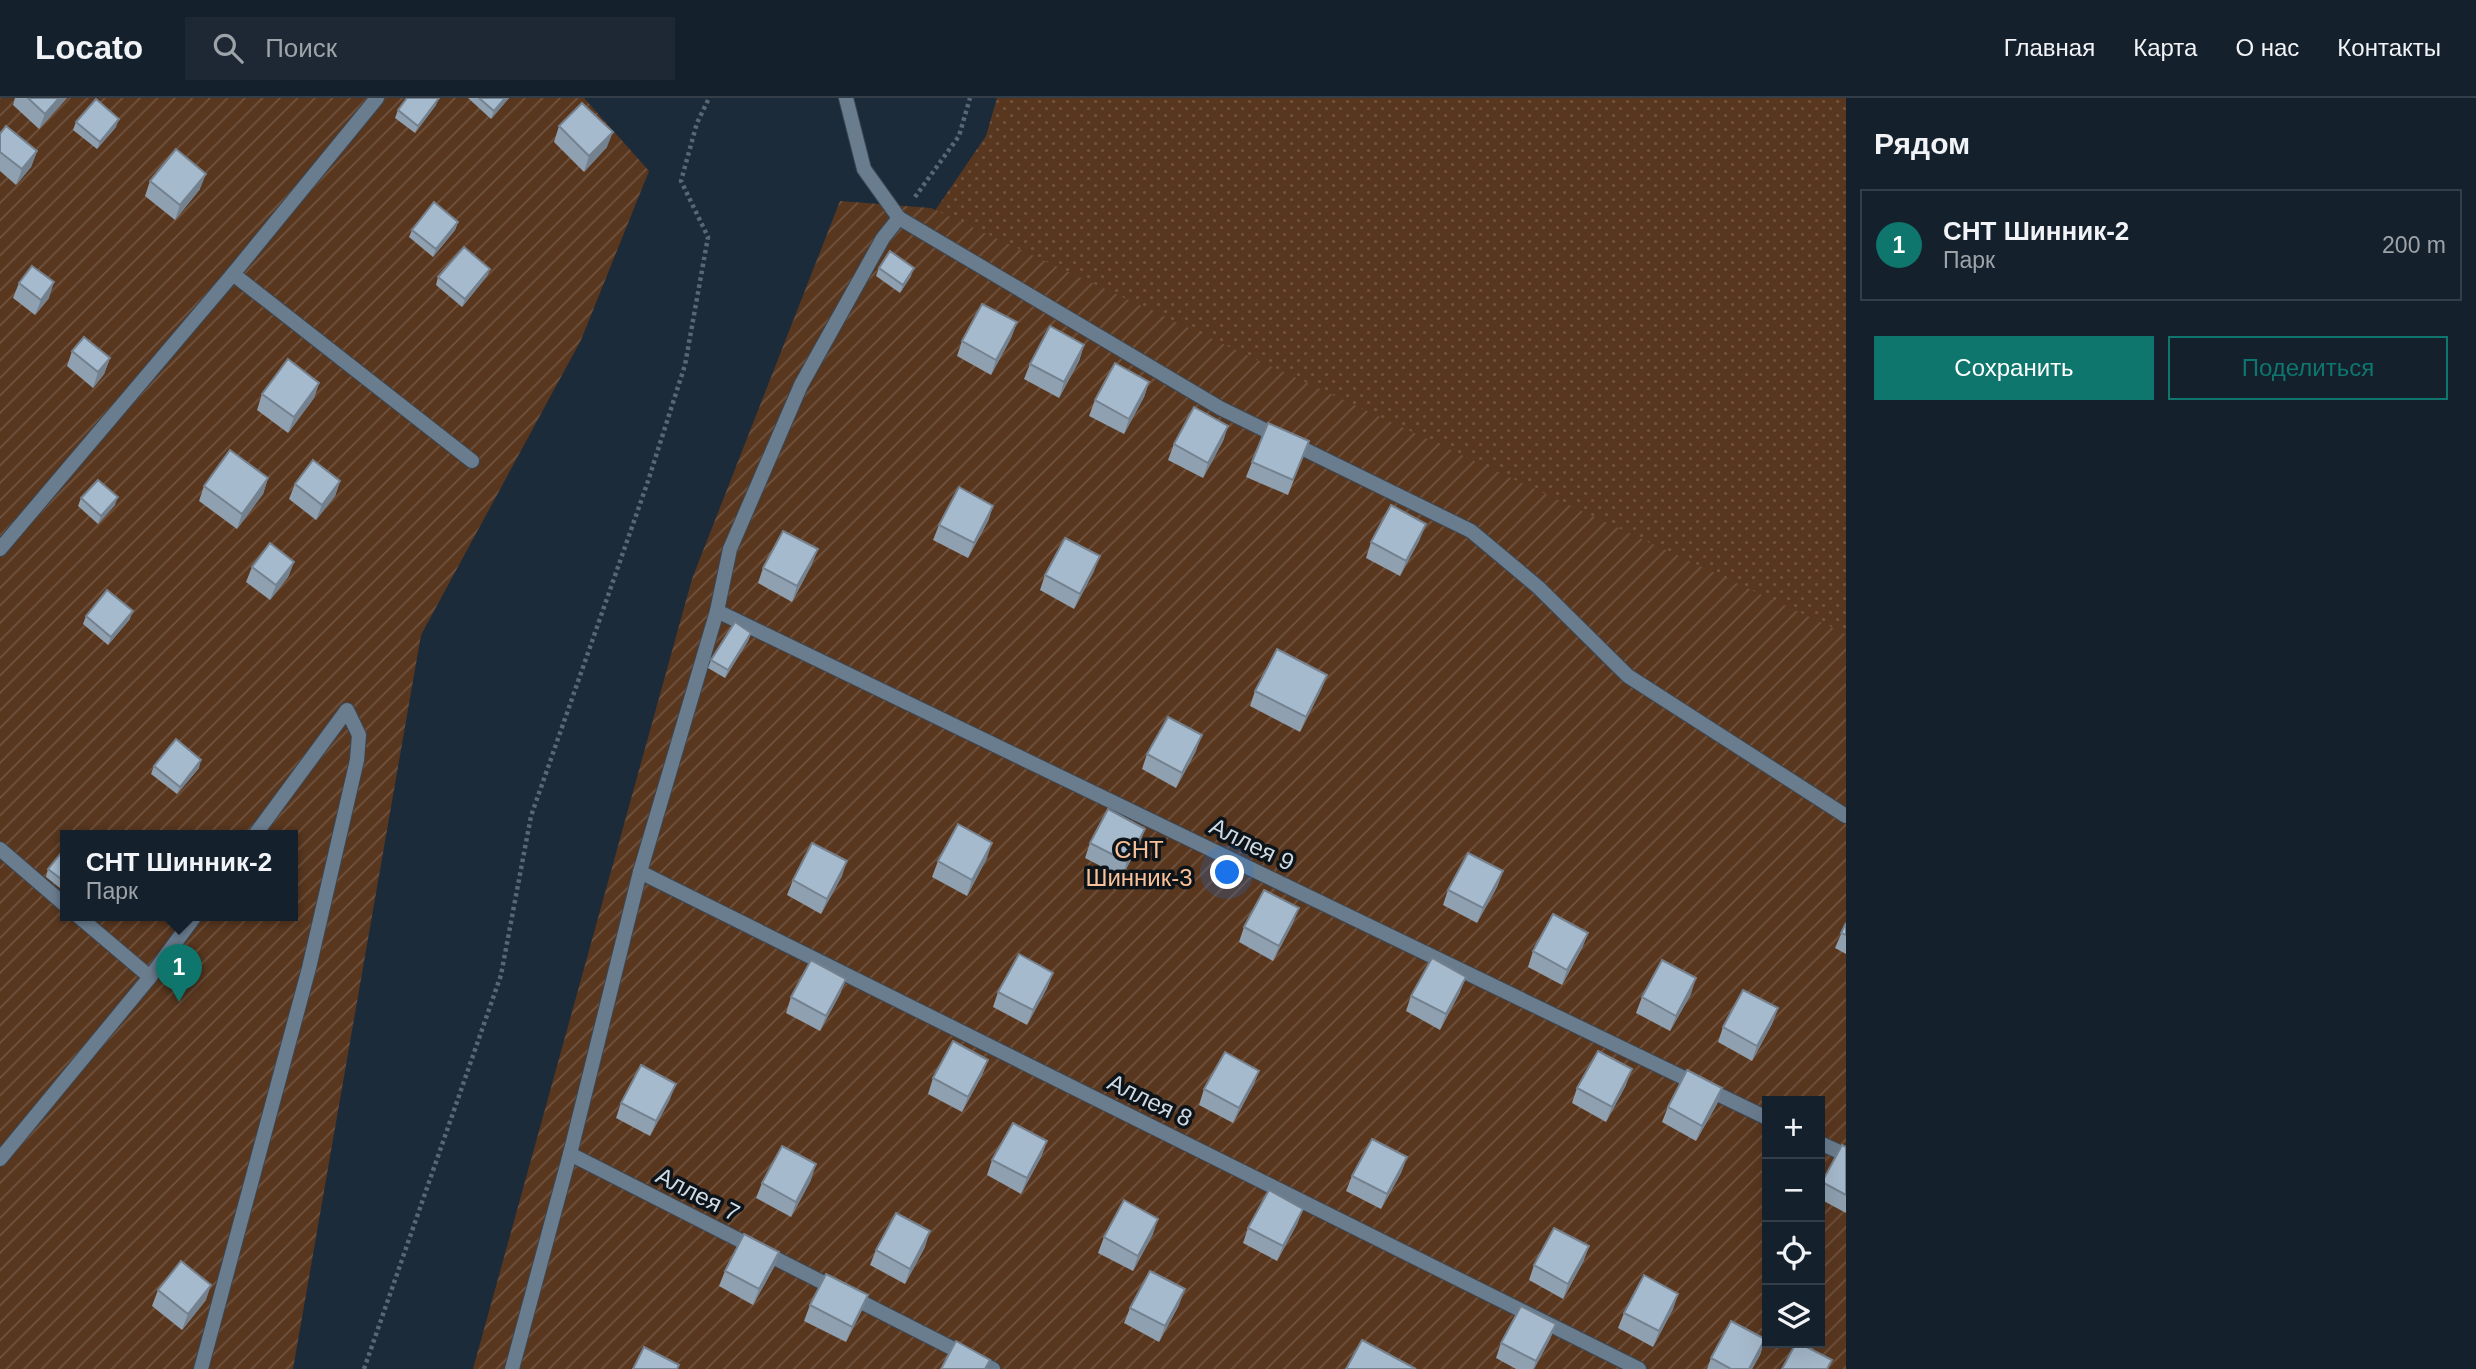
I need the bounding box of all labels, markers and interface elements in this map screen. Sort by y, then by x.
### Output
search box [185,17,675,80]
text: Locato [35,29,143,66]
icon: search [209,29,247,67]
text: Поиск [265,33,337,63]
text: Главная [2004,34,2095,61]
text: Карта [2133,34,2197,61]
text: О нас [2235,34,2299,61]
text: Контакты [2337,34,2441,61]
text: Рядом [1874,127,1970,160]
text: СНТ Шинник-2 [1943,216,2129,246]
text: 1 [1893,232,1905,258]
text: 200 m [2382,232,2446,258]
text: Парк [1943,247,1995,273]
button: Сохранить [1874,336,2154,400]
button: Поделиться [2168,336,2448,400]
street label: Аллея 9 [1205,812,1299,876]
popup [60,830,298,921]
park label: СНТ Шинник-3 [1085,836,1193,891]
text: СНТ Шинник-2 [86,847,272,877]
your location [1210,855,1244,889]
text: Парк [86,878,138,904]
pin: 1 [156,944,202,1002]
street label: Аллея 8 [1103,1068,1197,1132]
map controls [1762,1096,1825,1348]
button: + [1762,1096,1825,1159]
button: − [1762,1159,1825,1222]
street label: Аллея 7 [652,1161,744,1227]
button: locate [1762,1222,1825,1285]
button: layers [1762,1285,1825,1348]

